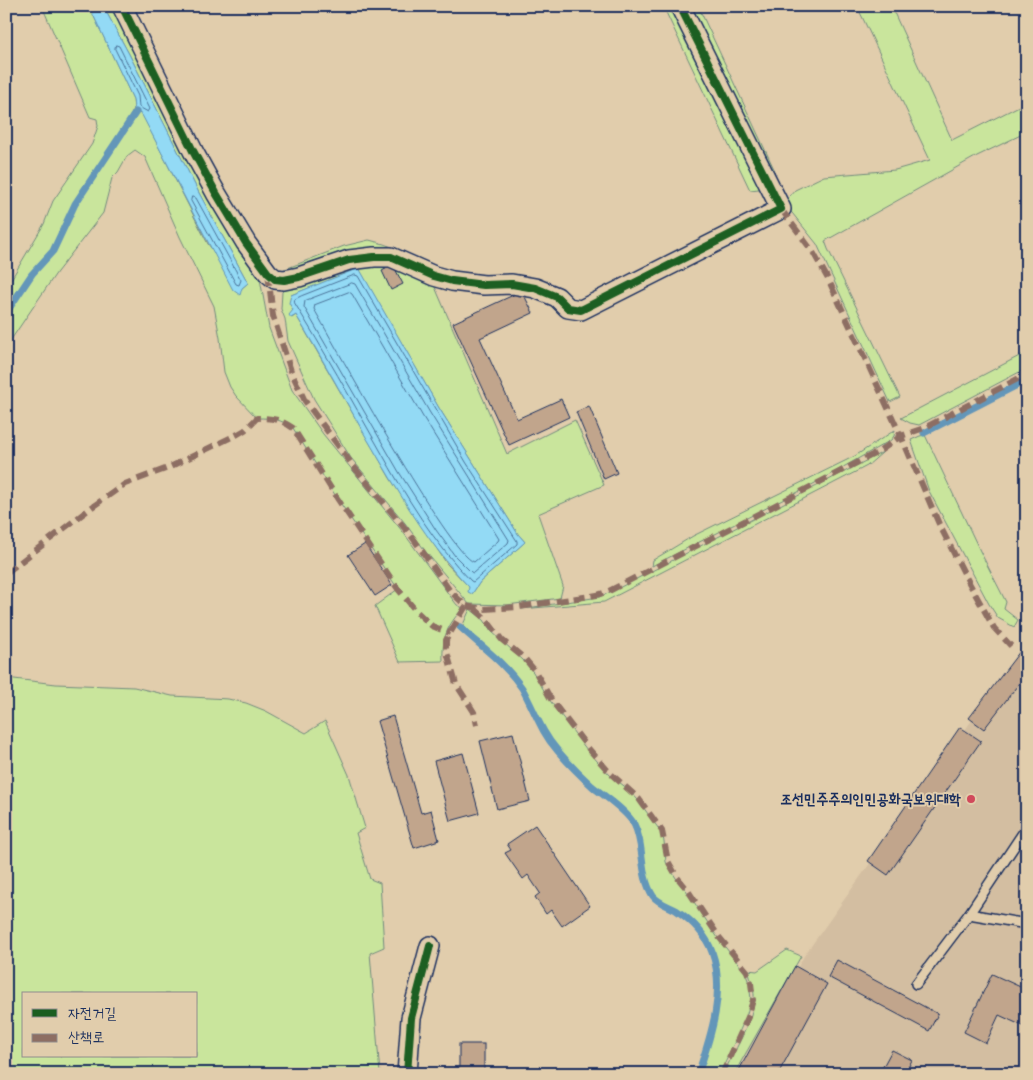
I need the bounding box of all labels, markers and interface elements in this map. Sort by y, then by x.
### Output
place label: 조선민주주의인민공화국보위대학 [780,786,961,809]
marker: 조선민주주의인민공화국보위대학 [965,793,977,805]
legend [22,992,198,1058]
text: 자전거길 [68,1000,116,1023]
text: 산책로 [68,1024,104,1047]

